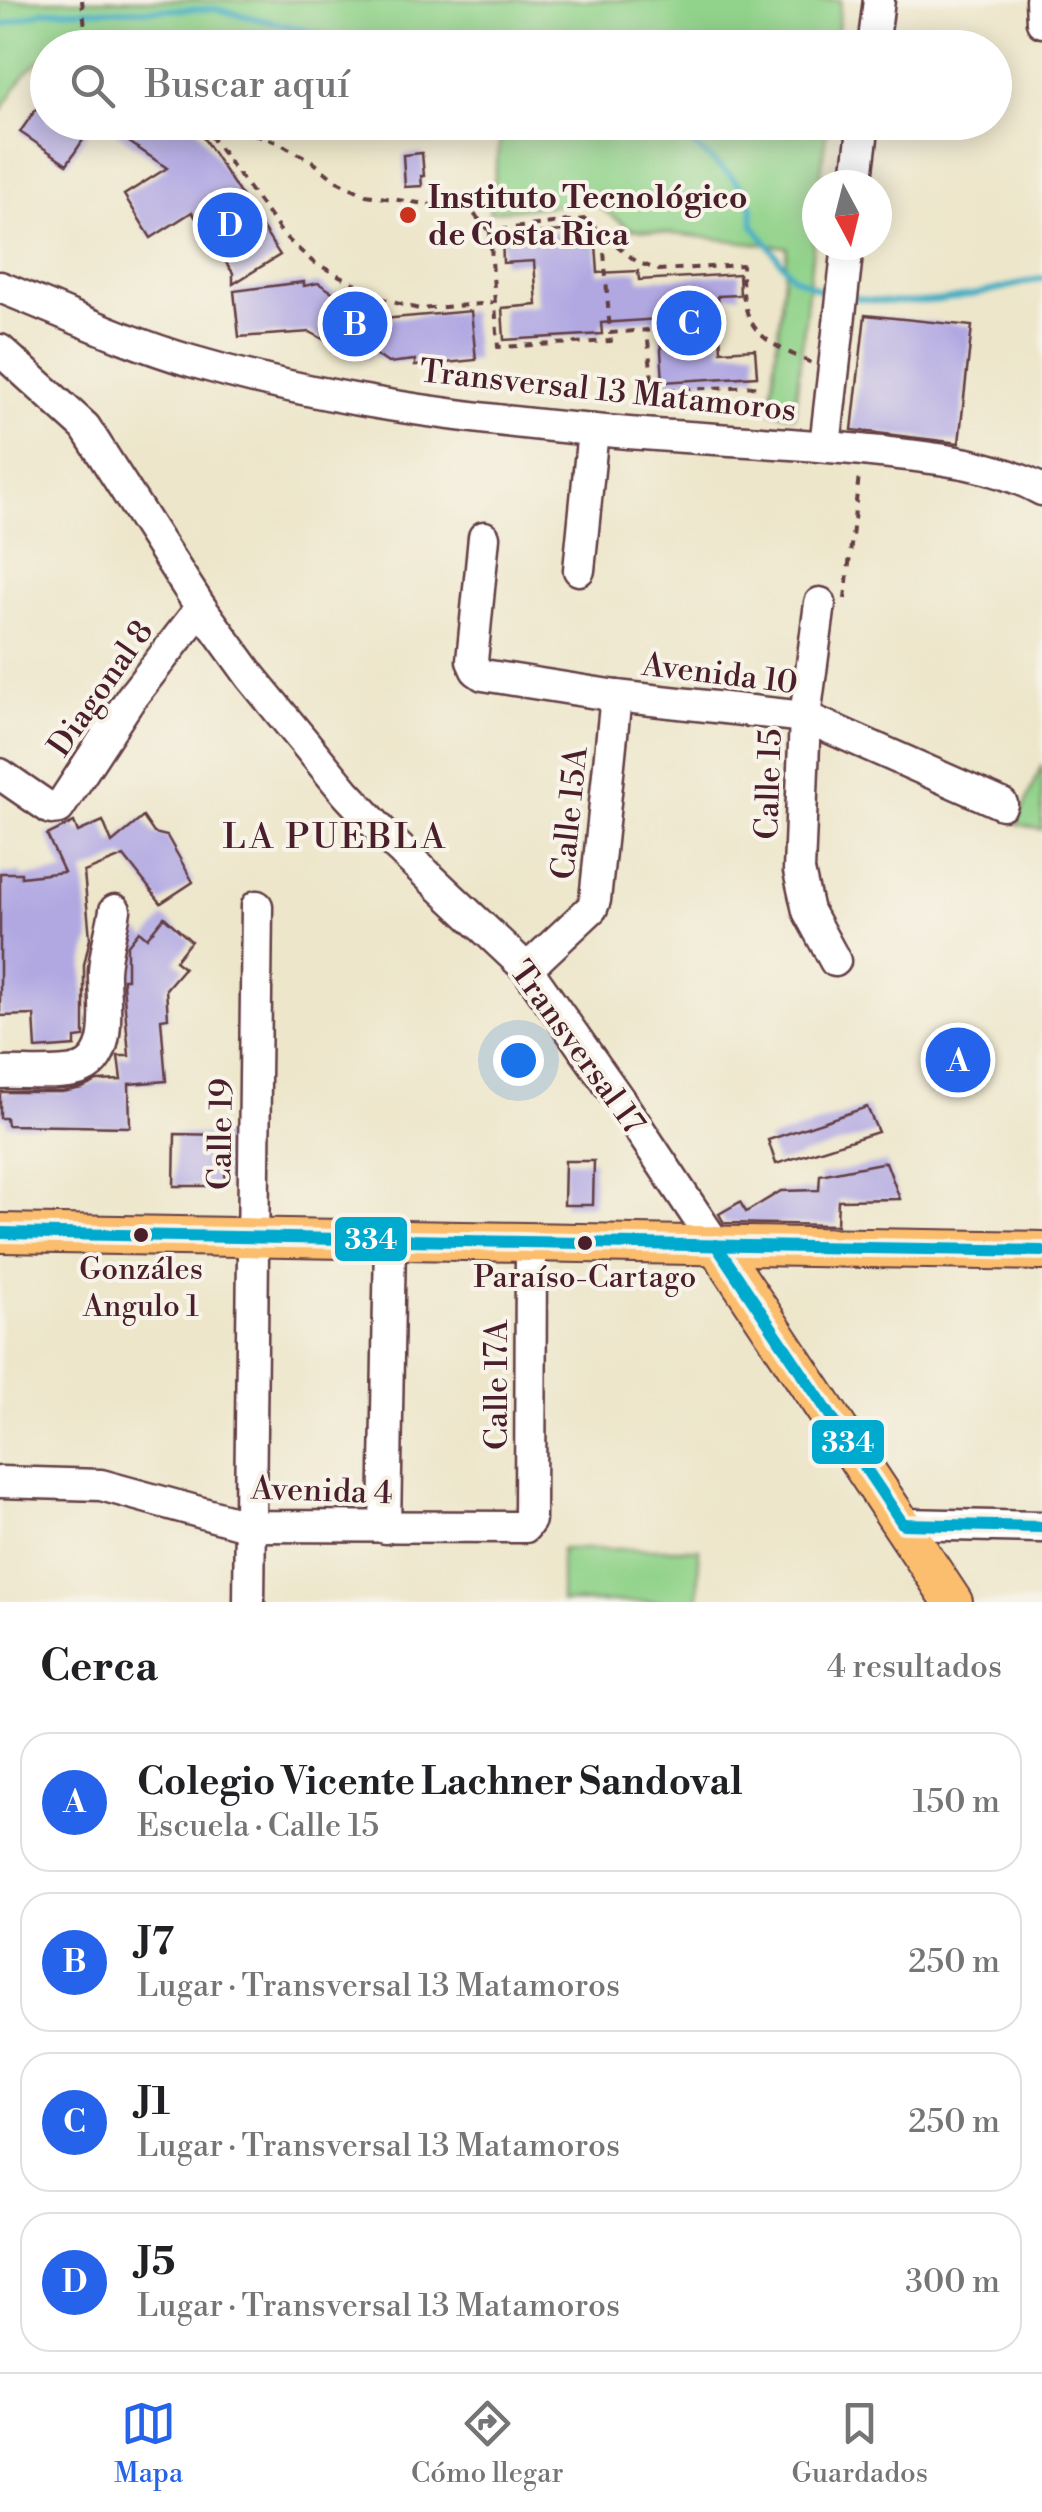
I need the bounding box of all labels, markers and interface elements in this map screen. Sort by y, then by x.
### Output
search box [30,30,1012,140]
icon: search [65,58,120,113]
text: Buscar aquí [145,62,350,109]
north arrow [802,170,892,260]
place label: Instituto Tecnológico de Costa Rica [428,178,748,255]
pin: D [198,188,262,262]
marker: Instituto Tecnológico de Costa Rica [397,204,419,226]
pin: B [322,286,388,362]
pin: C [656,286,722,360]
street label: Transversal 13 Matamoros [418,351,798,431]
street label: Diagonal 8 [39,613,162,764]
street label: Avenida 10 [639,644,800,703]
street label: Calle 15 [747,728,791,840]
street label: Calle 15A [543,744,597,881]
district label: LA PUEBLA [222,816,448,859]
street label: Transversal 17 [501,953,654,1142]
pin: A [926,1022,990,1098]
your location [493,1035,544,1086]
street label: Calle 19 [200,1078,242,1190]
line badge: 334 [333,1215,409,1263]
text: 334 [345,1223,397,1258]
marker: Gonzáles Angulo 1 [131,1225,151,1245]
marker: Paraíso-Cartago [575,1233,595,1253]
place label: Gonzáles Angulo 1 [79,1251,203,1326]
place label: Paraíso-Cartago [474,1259,696,1297]
street label: Calle 17A [477,1319,517,1450]
line badge: 334 [810,1418,886,1466]
text: 334 [822,1426,874,1461]
street label: Avenida 4 [249,1469,393,1513]
text: Cerca [40,1641,158,1694]
text: 4 resultados [827,1647,1002,1687]
text: Colegio Vicente Lachner Sandoval [137,1759,743,1806]
text: A [63,1782,86,1822]
text: 150 m [913,1782,1000,1822]
text: Escuela · Calle 15 [137,1806,379,1846]
text: J7 [137,1919,174,1966]
text: B [62,1942,87,1982]
text: 250 m [908,1942,1000,1982]
text: Lugar · Transversal 13 Matamoros [137,1966,620,2006]
text: J1 [137,2079,170,2126]
text: C [63,2102,86,2142]
text: 250 m [908,2102,1000,2142]
text: Lugar · Transversal 13 Matamoros [137,2126,620,2166]
text: J5 [137,2239,175,2286]
text: D [62,2262,87,2302]
text: 300 m [905,2262,1000,2302]
text: Lugar · Transversal 13 Matamoros [137,2286,620,2326]
tab: Mapa [114,2396,183,2491]
tab: Cómo llegar [411,2396,564,2491]
tab: Guardados [791,2396,928,2491]

